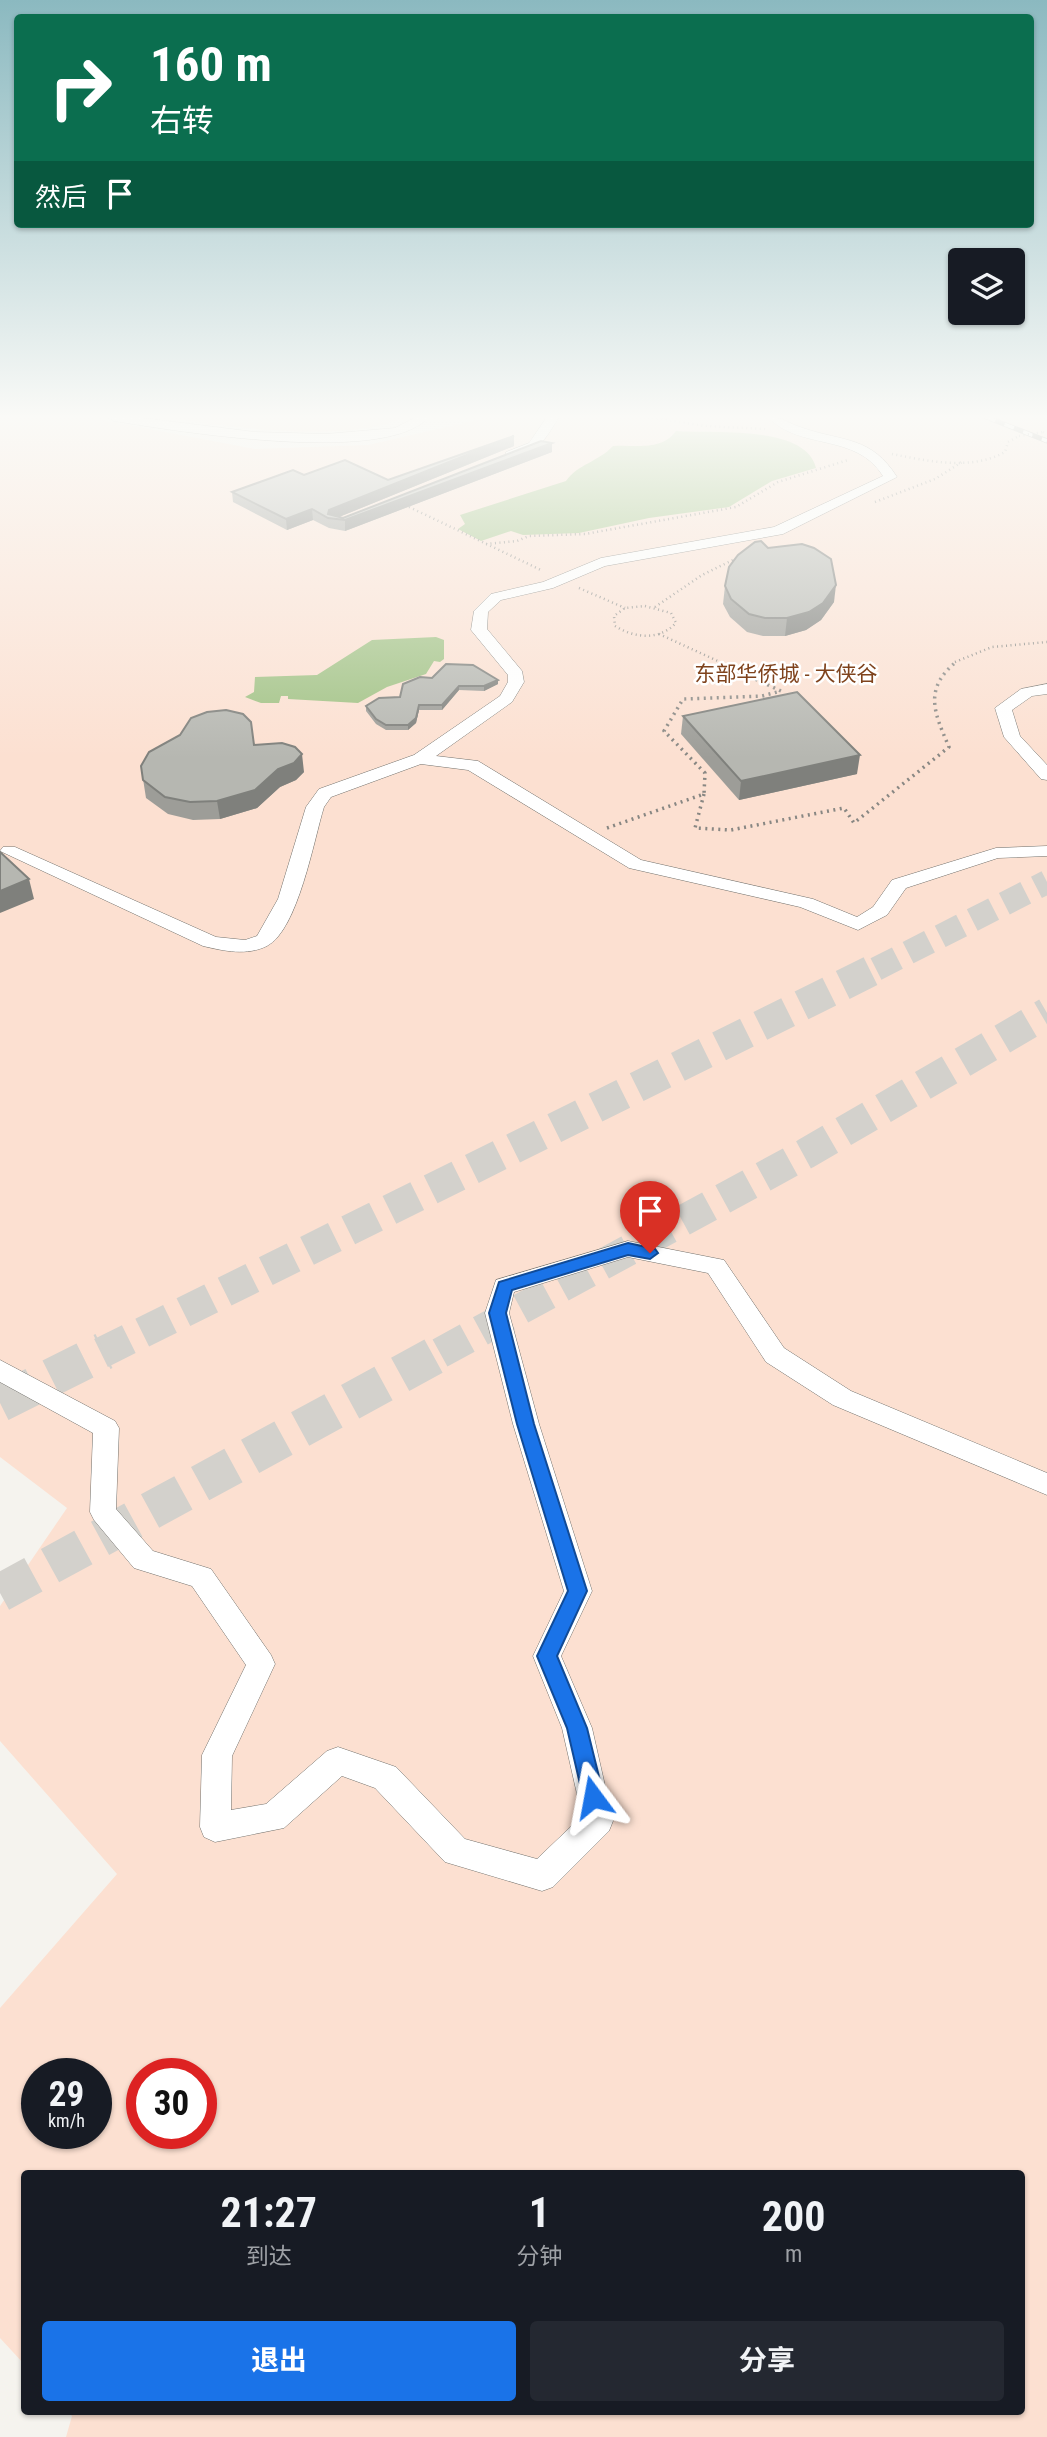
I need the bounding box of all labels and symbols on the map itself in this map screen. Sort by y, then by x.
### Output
park label: 东部华侨城 - 大侠谷 [695,662,877,686]
pin [620,1181,680,1253]
position arrow [556,1760,630,1834]
speed limit sign: 30 [126,2058,217,2149]

